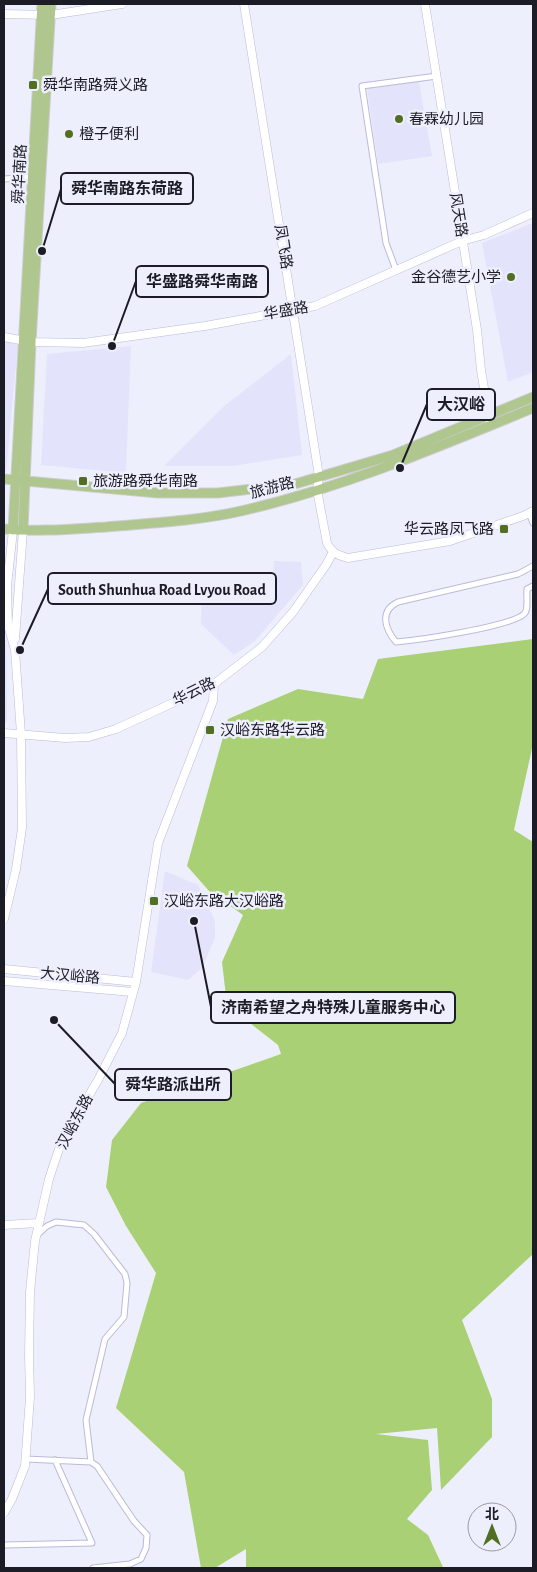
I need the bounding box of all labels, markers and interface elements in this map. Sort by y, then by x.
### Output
place label: 舜华南路舜义路 [43,76,148,93]
marker: 舜华南路舜义路 [27,79,39,91]
place label: 春霖幼儿园 [409,111,484,127]
marker: 春霖幼儿园 [393,113,405,125]
place label: 橙子便利 [79,126,139,142]
marker: 橙子便利 [63,128,75,140]
street label: 舜华南路 [9,144,29,204]
callout: 舜华南路东荷路 [61,173,193,204]
text: 舜华南路东荷路 [71,179,183,197]
street label: 风天路 [447,191,470,238]
street label: 凤飞路 [272,223,295,270]
callout: 华盛路舜华南路 [136,266,268,297]
place label: 金谷德艺小学 [411,268,501,285]
marker: 金谷德艺小学 [505,271,517,283]
text: 华盛路舜华南路 [146,272,258,290]
street label: 华盛路 [262,298,309,322]
callout: 大汉峪 [427,389,495,420]
text: 大汉峪 [437,396,485,413]
place label: 旅游路舜华南路 [93,472,198,489]
street label: 旅游路 [248,474,296,501]
marker: 旅游路舜华南路 [77,475,89,487]
place label: 华云路凤飞路 [404,520,494,537]
marker: 华云路凤飞路 [498,523,510,535]
callout: South Shunhua Road Lvyou Road [48,573,276,604]
text: South Shunhua Road Lvyou Road [58,582,267,599]
street label: 华云路 [170,674,218,709]
place label: 汉峪东路华云路 [220,721,325,738]
marker: 汉峪东路华云路 [204,724,216,736]
place label: 汉峪东路大汉峪路 [164,893,284,909]
marker: 汉峪东路大汉峪路 [148,895,160,907]
street label: 大汉峪路 [39,965,101,986]
callout: 济南希望之舟特殊儿童服务中心 [211,992,455,1023]
text: 济南希望之舟特殊儿童服务中心 [221,998,445,1016]
callout: 舜华路派出所 [115,1069,231,1100]
text: 舜华路派出所 [125,1075,221,1093]
street label: 汉峪东路 [53,1092,96,1152]
north arrow [467,1502,517,1552]
text: 北 [485,1507,499,1522]

